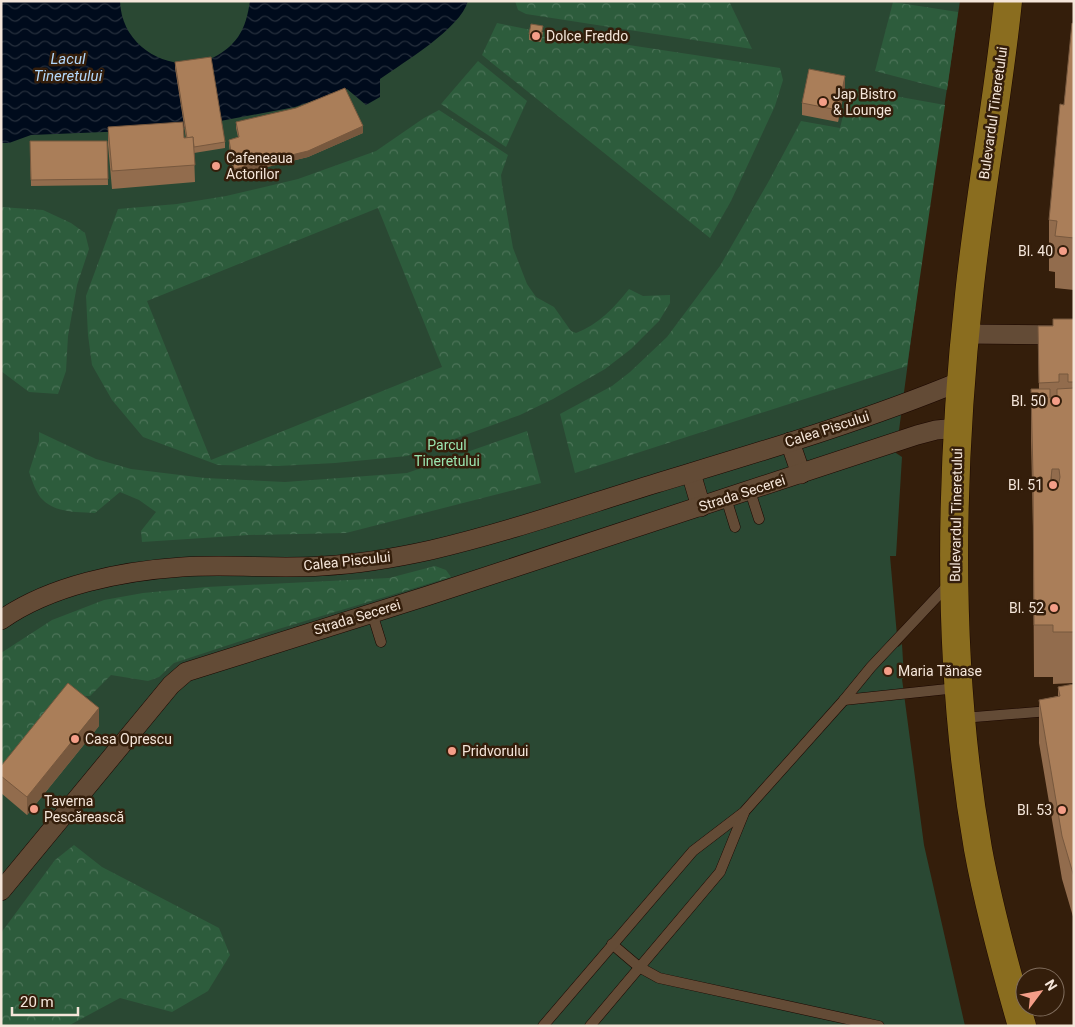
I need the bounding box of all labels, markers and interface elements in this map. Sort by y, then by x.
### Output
place label: Dolce Freddo [546,28,628,44]
marker: Dolce Freddo [530,30,542,42]
street label: Bulevardul Tineretului [976,45,1010,181]
water label: Lacul Tineretului [34,50,103,85]
place label: Jap Bistro & Lounge [833,86,896,118]
marker: Jap Bistro & Lounge [817,96,829,108]
place label: Cafeneaua Actorilor [226,150,293,182]
marker: Cafeneaua Actorilor [210,160,222,172]
place label: Bl. 40 [1018,243,1053,259]
marker: Bl. 40 [1057,245,1069,257]
place label: Bl. 50 [1011,393,1046,409]
marker: Bl. 50 [1050,395,1062,407]
street label: Calea Piscului [783,408,871,450]
park label: Parcul Tineretului [414,437,480,469]
street label: Bulevardul Tineretului [947,448,965,582]
street label: Strada Secerei [697,472,787,514]
place label: Bl. 51 [1008,477,1043,493]
marker: Bl. 51 [1047,479,1059,491]
street label: Calea Piscului [303,548,391,574]
street label: Strada Secerei [312,596,402,638]
place label: Bl. 52 [1009,600,1044,616]
marker: Bl. 52 [1048,602,1060,614]
place label: Maria Tănase [898,663,982,679]
marker: Maria Tănase [882,665,894,677]
place label: Casa Oprescu [85,731,172,747]
marker: Casa Oprescu [69,733,81,745]
place label: Pridvorului [462,743,529,759]
marker: Pridvorului [446,745,458,757]
place label: Taverna Pescărească [44,793,124,825]
place label: Bl. 53 [1017,802,1052,818]
marker: Taverna Pescărească [28,803,40,815]
marker: Bl. 53 [1056,804,1068,816]
north arrow [1015,967,1065,1017]
text: N [1042,977,1060,994]
scale bar [12,984,79,1016]
text: 20 m [20,993,54,1011]

